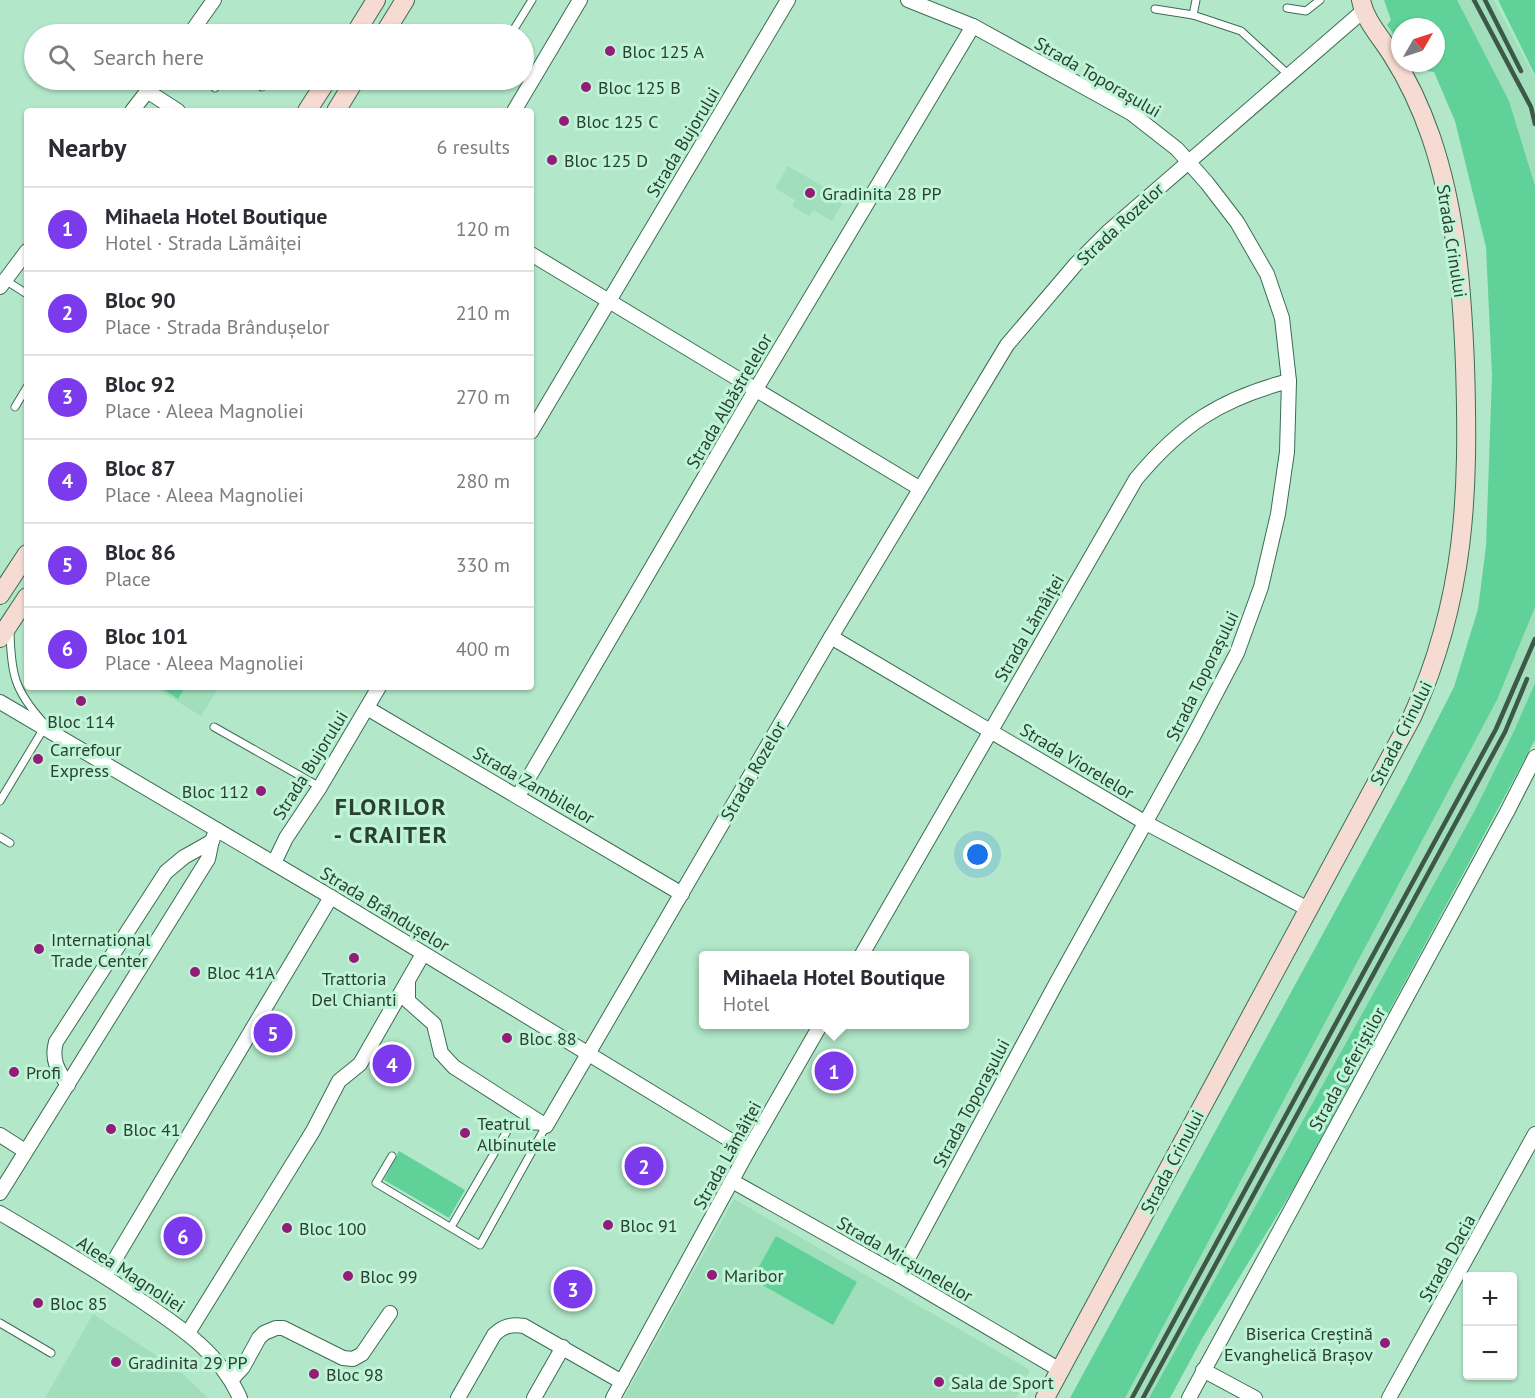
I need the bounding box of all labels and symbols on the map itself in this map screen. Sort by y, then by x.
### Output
north arrow [1391,18,1445,72]
street label: Strada Toporașului [1031,31,1165,123]
place label: Bloc 125 A [622,40,705,63]
marker: Bloc 125 A [603,44,617,58]
place label: Bloc 125 B [598,76,681,99]
marker: Bloc 125 B [579,80,593,94]
street label: Strada Bujorului [641,83,725,201]
place label: Bloc 125 C [576,110,658,133]
marker: Bloc 125 C [557,114,571,128]
place label: Bloc 125 D [564,149,648,172]
marker: Bloc 125 D [545,153,559,167]
street label: Strada Rozelor [1071,178,1169,270]
place label: Gradinita 28 PP [822,182,942,205]
street label: Strada Crinului [1432,183,1472,299]
marker: Gradinita 28 PP [803,186,817,200]
street label: Strada Albăstrelelor [681,329,777,473]
street label: Strada Lămâiței [989,570,1069,686]
street label: Strada Toporașului [1160,607,1244,745]
street label: Strada Crinului [1365,677,1437,789]
marker: Bloc 114 [74,694,88,708]
street label: Strada Bujorului [267,706,353,824]
place label: Bloc 114 [47,710,115,733]
street label: Strada Rozelor [715,717,791,825]
street label: Strada Viorelelor [1016,718,1138,804]
place label: Carrefour Express [50,738,121,782]
street label: Strada Zambilelor [469,741,599,829]
marker: Carrefour Express [31,752,45,766]
place label: Bloc 112 [182,780,249,803]
marker: Bloc 112 [254,784,268,798]
district label: FLORILOR - CRAITER [334,791,448,850]
your location [963,840,992,869]
street label: Strada Brândușelor [316,861,454,957]
place label: International Trade Center [51,928,151,972]
marker: International Trade Center [32,942,46,956]
marker: Trattoria Del Chianti [347,951,361,965]
place label: Bloc 41A [207,961,276,984]
marker: Bloc 41A [188,965,202,979]
place label: Trattoria Del Chianti [311,967,397,1011]
street label: Strada Ceferiștilor [1303,1003,1391,1135]
pin: 5 [254,1010,292,1056]
place label: Bloc 88 [519,1027,577,1050]
marker: Bloc 88 [500,1031,514,1045]
street label: Strada Toporașului [927,1035,1015,1171]
pin: 4 [372,1042,412,1086]
pin: 1 [814,1048,854,1094]
place label: Profi [26,1061,61,1084]
marker: Profi [7,1065,21,1079]
street label: Strada Lămâiței [688,1097,766,1213]
street label: Strada Crinului [1135,1106,1209,1218]
place label: Teatrul Albinutele [477,1112,556,1156]
place label: Bloc 41 [123,1118,181,1141]
marker: Bloc 41 [104,1122,118,1136]
marker: Teatrul Albinutele [458,1126,472,1140]
pin: 2 [624,1144,664,1188]
street label: Strada Dacia [1414,1210,1480,1306]
street label: Strada Micșunelelor [833,1211,977,1307]
pin: 6 [164,1214,202,1258]
place label: Bloc 91 [620,1214,678,1237]
place label: Bloc 100 [299,1217,367,1240]
marker: Bloc 91 [601,1218,615,1232]
marker: Bloc 100 [280,1221,294,1235]
street label: Aleea Magnoliei [73,1231,189,1317]
place label: Maribor [724,1264,784,1287]
place label: Bloc 99 [360,1265,418,1288]
pin: 3 [554,1266,592,1312]
marker: Maribor [705,1268,719,1282]
marker: Bloc 99 [341,1269,355,1283]
place label: Bloc 85 [50,1292,108,1315]
marker: Bloc 85 [31,1296,45,1310]
place label: Biserica Creștină Evanghelică Brașov [1224,1322,1373,1366]
marker: Biserica Creștină Evanghelică Brașov [1378,1336,1392,1350]
place label: Gradinita 29 PP [128,1351,248,1374]
marker: Gradinita 29 PP [109,1355,123,1369]
place label: Bloc 98 [326,1363,384,1386]
marker: Bloc 98 [307,1367,321,1381]
place label: Sala de Sport [951,1371,1054,1394]
marker: Sala de Sport [932,1375,946,1389]

